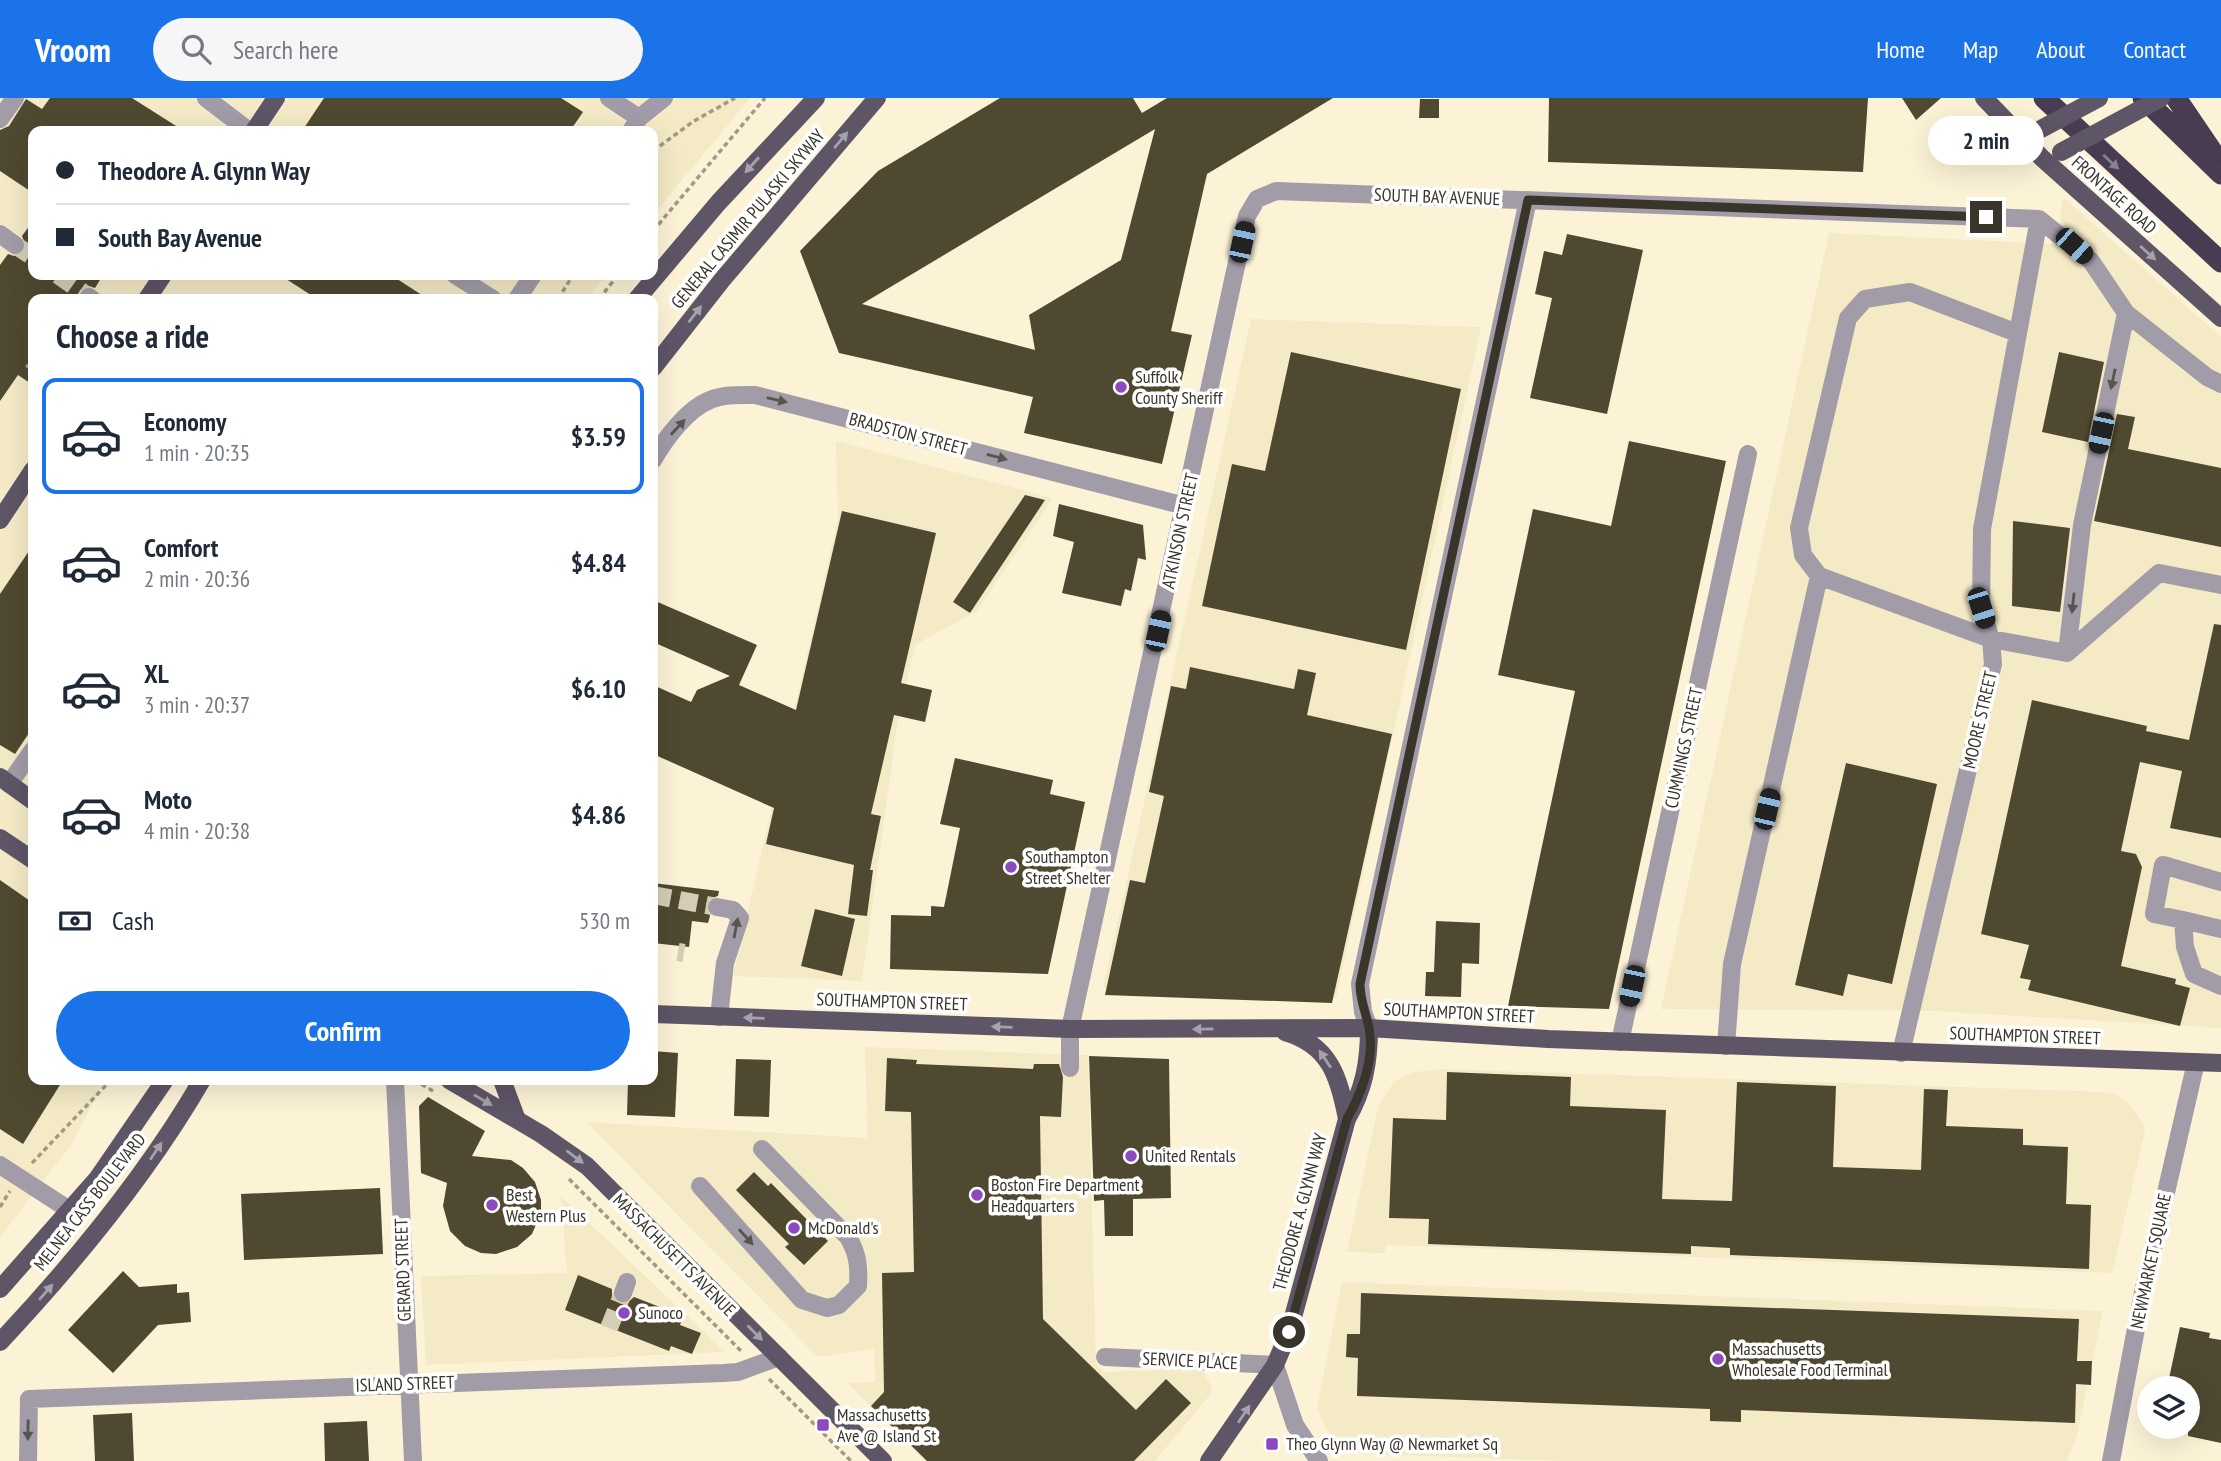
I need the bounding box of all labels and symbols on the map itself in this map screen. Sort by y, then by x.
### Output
callout: 2 min [1928,116,2044,164]
street label: GENERAL CASIMIR PULASKI SKYWAY [666,124,830,313]
one-way arrow [833,132,848,149]
street label: FRONTAGE ROAD [2067,151,2162,239]
one-way arrow [2102,154,2119,171]
one-way arrow [744,156,760,174]
street label: SOUTH BAY AVENUE [1374,183,1500,210]
route end [1970,201,2002,233]
car [1228,219,1257,265]
car [2052,224,2097,268]
one-way arrow [2139,245,2157,261]
one-way arrow [687,306,702,323]
place label: Suffolk County Sheriff [1135,365,1224,409]
one-way arrow [2107,368,2118,390]
marker: Suffolk County Sheriff [1113,379,1129,395]
one-way arrow [766,395,788,406]
street label: BRADSTON STREET [847,407,970,460]
car [2087,410,2116,456]
one-way arrow [670,419,686,436]
one-way arrow [986,452,1008,463]
street label: ATKINSON STREET [1156,471,1203,591]
car [1965,585,1998,631]
one-way arrow [2067,592,2078,614]
car [1144,608,1173,654]
street label: MOORE STREET [1957,669,2002,771]
street label: CUMMINGS STREET [1660,686,1708,810]
car [1753,786,1782,832]
place label: Southampton Street Shelter [1025,845,1111,889]
marker: Southampton Street Shelter [1003,859,1019,875]
one-way arrow [731,917,742,939]
car [1618,963,1647,1009]
street label: SOUTHAMPTON STREET [816,987,968,1016]
street label: SOUTHAMPTON STREET [1383,997,1535,1028]
one-way arrow [743,1012,765,1023]
one-way arrow [991,1021,1013,1032]
street label: SOUTHAMPTON STREET [1949,1021,2101,1050]
one-way arrow [1192,1023,1214,1035]
one-way arrow [1319,1049,1332,1069]
one-way arrow [474,1094,493,1106]
street label: MELNEA CASS BOULEVARD [29,1128,151,1275]
street label: THEODORE A. GLYNN WAY [1267,1130,1332,1293]
one-way arrow [150,1142,163,1161]
place label: United Rentals [1145,1144,1236,1167]
marker: United Rentals [1123,1148,1139,1164]
one-way arrow [565,1149,583,1164]
place label: Boston Fire Department Headquarters [991,1173,1139,1217]
place label: Best Western Plus [506,1183,586,1227]
marker: Boston Fire Department Headquarters [969,1187,985,1203]
street label: MASSACHUSETTS AVENUE [608,1188,741,1321]
street label: NEWMARKET SQUARE [2125,1191,2176,1331]
marker: Best Western Plus [484,1197,500,1213]
place label: McDonald's [808,1216,879,1239]
street label: GERARD STREET [389,1218,416,1322]
marker: McDonald's [786,1220,802,1236]
one-way arrow [737,1228,753,1245]
one-way arrow [38,1283,53,1300]
place label: Sunoco [638,1301,683,1324]
marker: Sunoco [616,1305,632,1321]
route start [1273,1316,1305,1348]
one-way arrow [747,1325,763,1341]
place label: Massachusetts Wholesale Food Terminal [1732,1337,1889,1381]
street label: SERVICE PLACE [1142,1347,1238,1374]
marker: Massachusetts Wholesale Food Terminal [1710,1351,1726,1367]
street label: ISLAND STREET [355,1370,455,1397]
place label: Massachusetts Ave @ Island St [837,1403,936,1447]
one-way arrow [1237,1405,1251,1423]
marker: Massachusetts Ave @ Island St [815,1417,831,1433]
one-way arrow [22,1419,34,1441]
place label: Theo Glynn Way @ Newmarket Sq [1286,1432,1498,1455]
marker: Theo Glynn Way @ Newmarket Sq [1264,1436,1280,1452]

